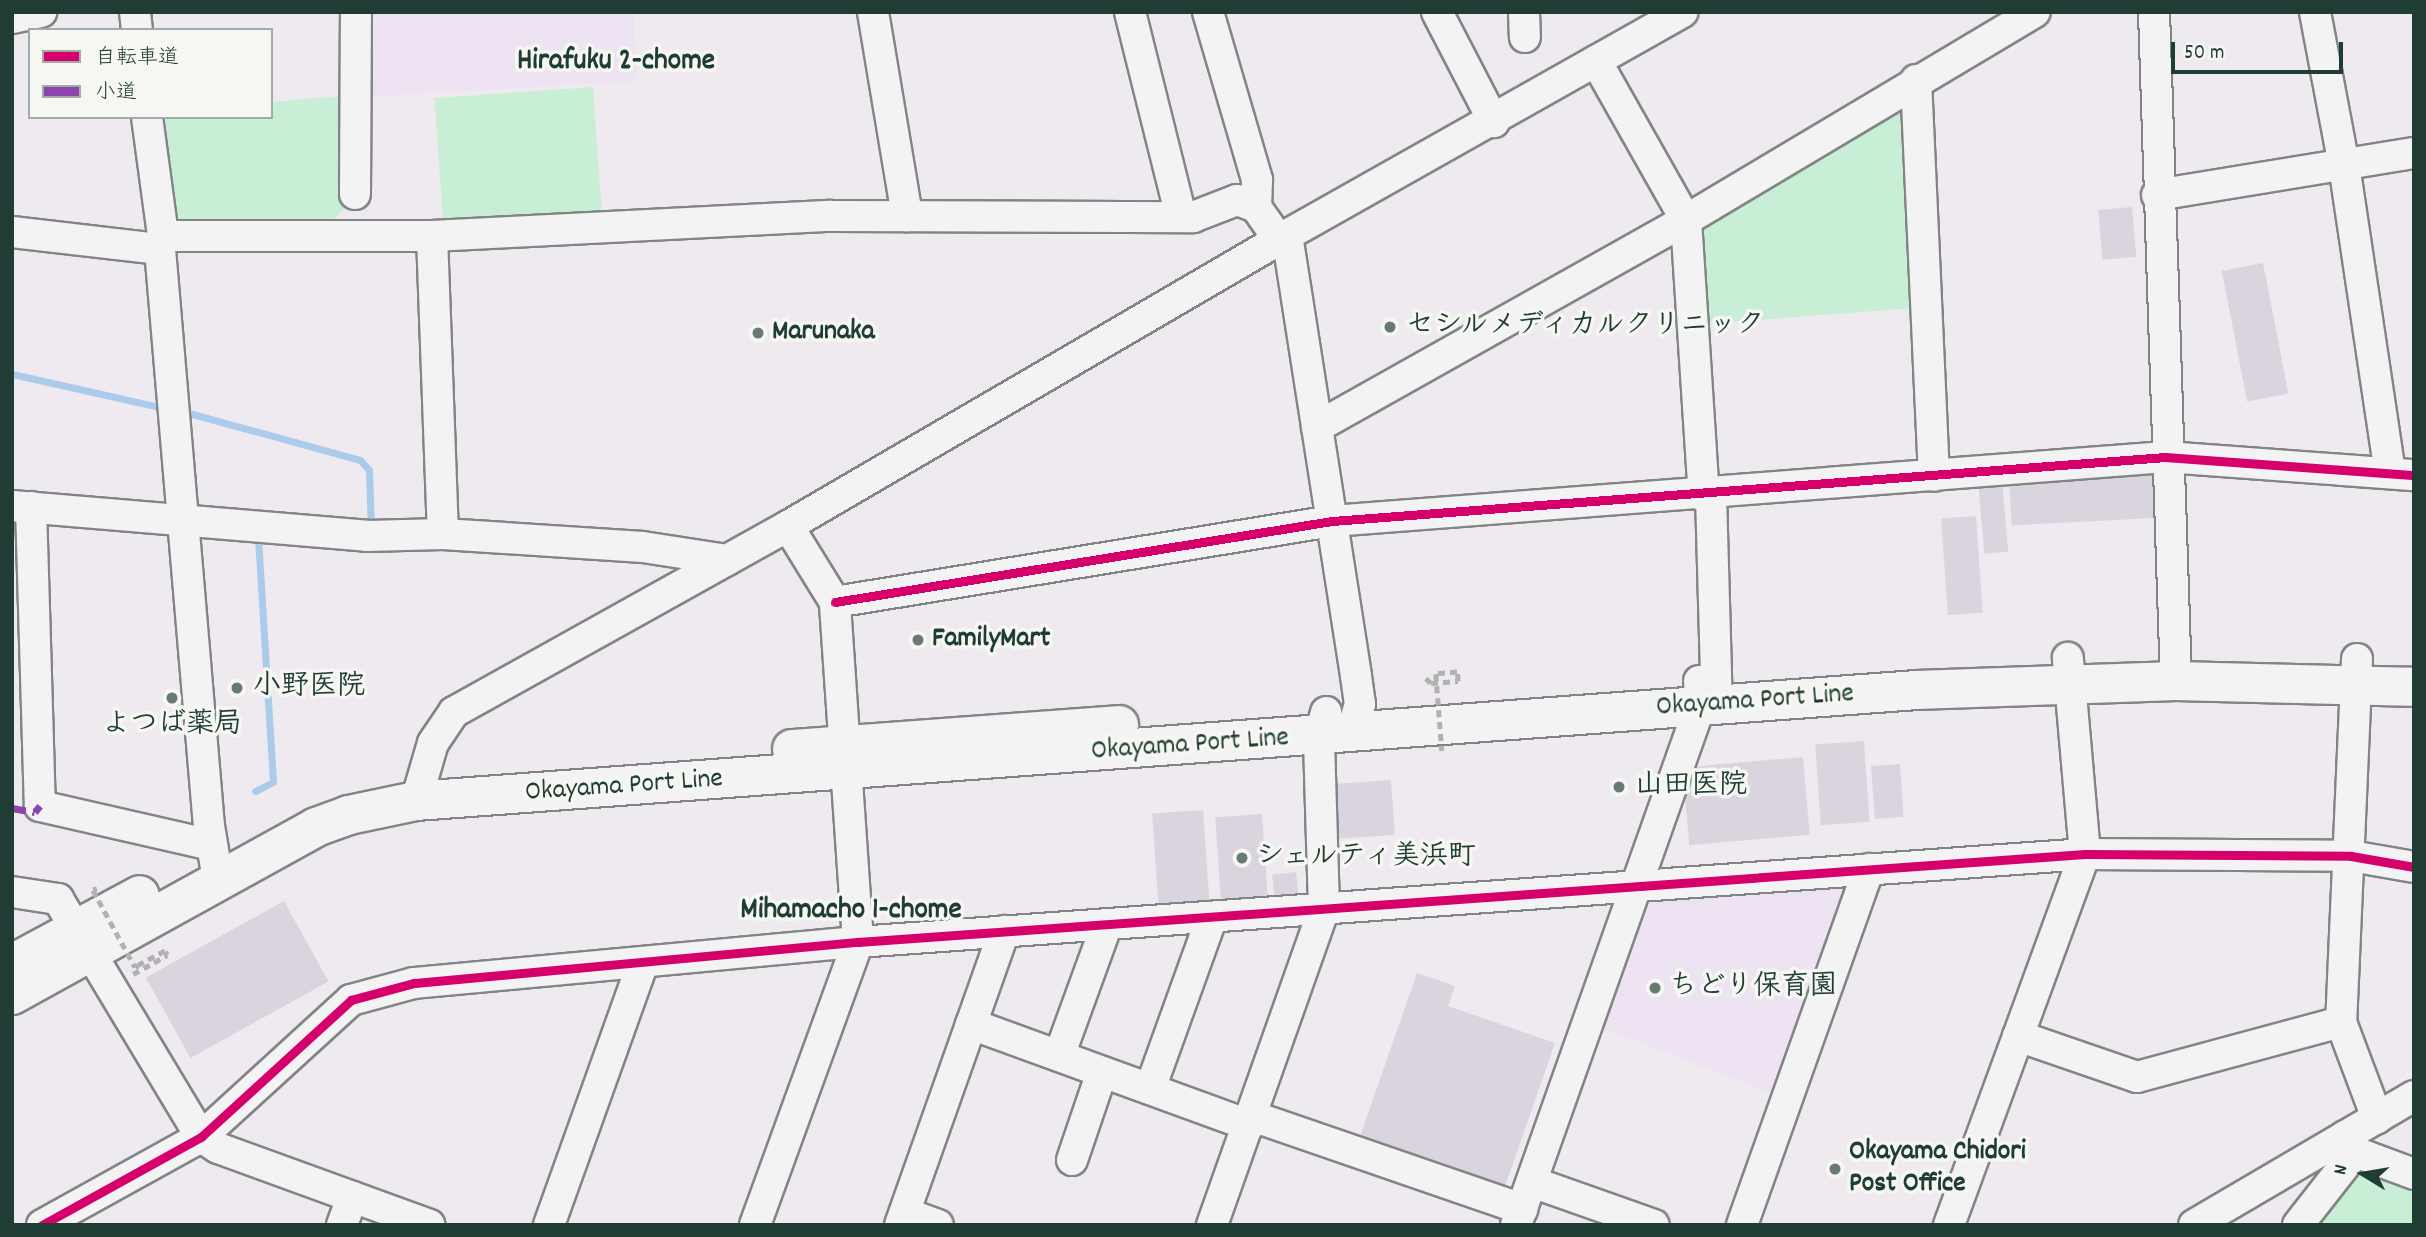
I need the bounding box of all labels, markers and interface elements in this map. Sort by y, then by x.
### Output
legend [28,28,273,119]
scale bar [2174,28,2346,72]
text: 50 m [2184,39,2224,69]
text: 自転車道 [95,44,179,74]
district label: Hirafuku 2-chome [517,45,715,81]
text: 小道 [95,79,137,109]
place label: セシルメディカルクリニック [1406,310,1770,344]
place label: Marunaka [772,316,875,350]
marker: セシルメディカルクリニック [1380,317,1400,337]
marker: Marunaka [750,325,766,341]
place label: FamilyMart [932,623,1050,657]
marker: FamilyMart [910,632,926,648]
place label: 小野医院 [253,671,365,705]
marker: 小野医院 [227,678,247,698]
street label: Okayama Port Line [1655,678,1855,726]
marker: よつば薬局 [164,690,180,706]
place label: よつば薬局 [102,709,242,743]
street label: Okayama Port Line [1090,722,1290,770]
street label: Okayama Port Line [524,763,724,811]
place label: 山田医院 [1635,770,1747,804]
marker: 山田医院 [1609,777,1629,797]
place label: シェルティ美浜町 [1256,841,1480,875]
marker: シェルティ美浜町 [1234,850,1250,866]
district label: Mihamacho 1-chome [740,894,962,930]
place label: ちどり保育園 [1669,971,1837,1005]
marker: ちどり保育園 [1647,980,1663,996]
place label: Okayama Chidori Post Office [1849,1136,2026,1202]
north arrow [2328,1139,2398,1209]
marker: Okayama Chidori Post Office [1827,1161,1843,1177]
text: N [2328,1163,2356,1177]

